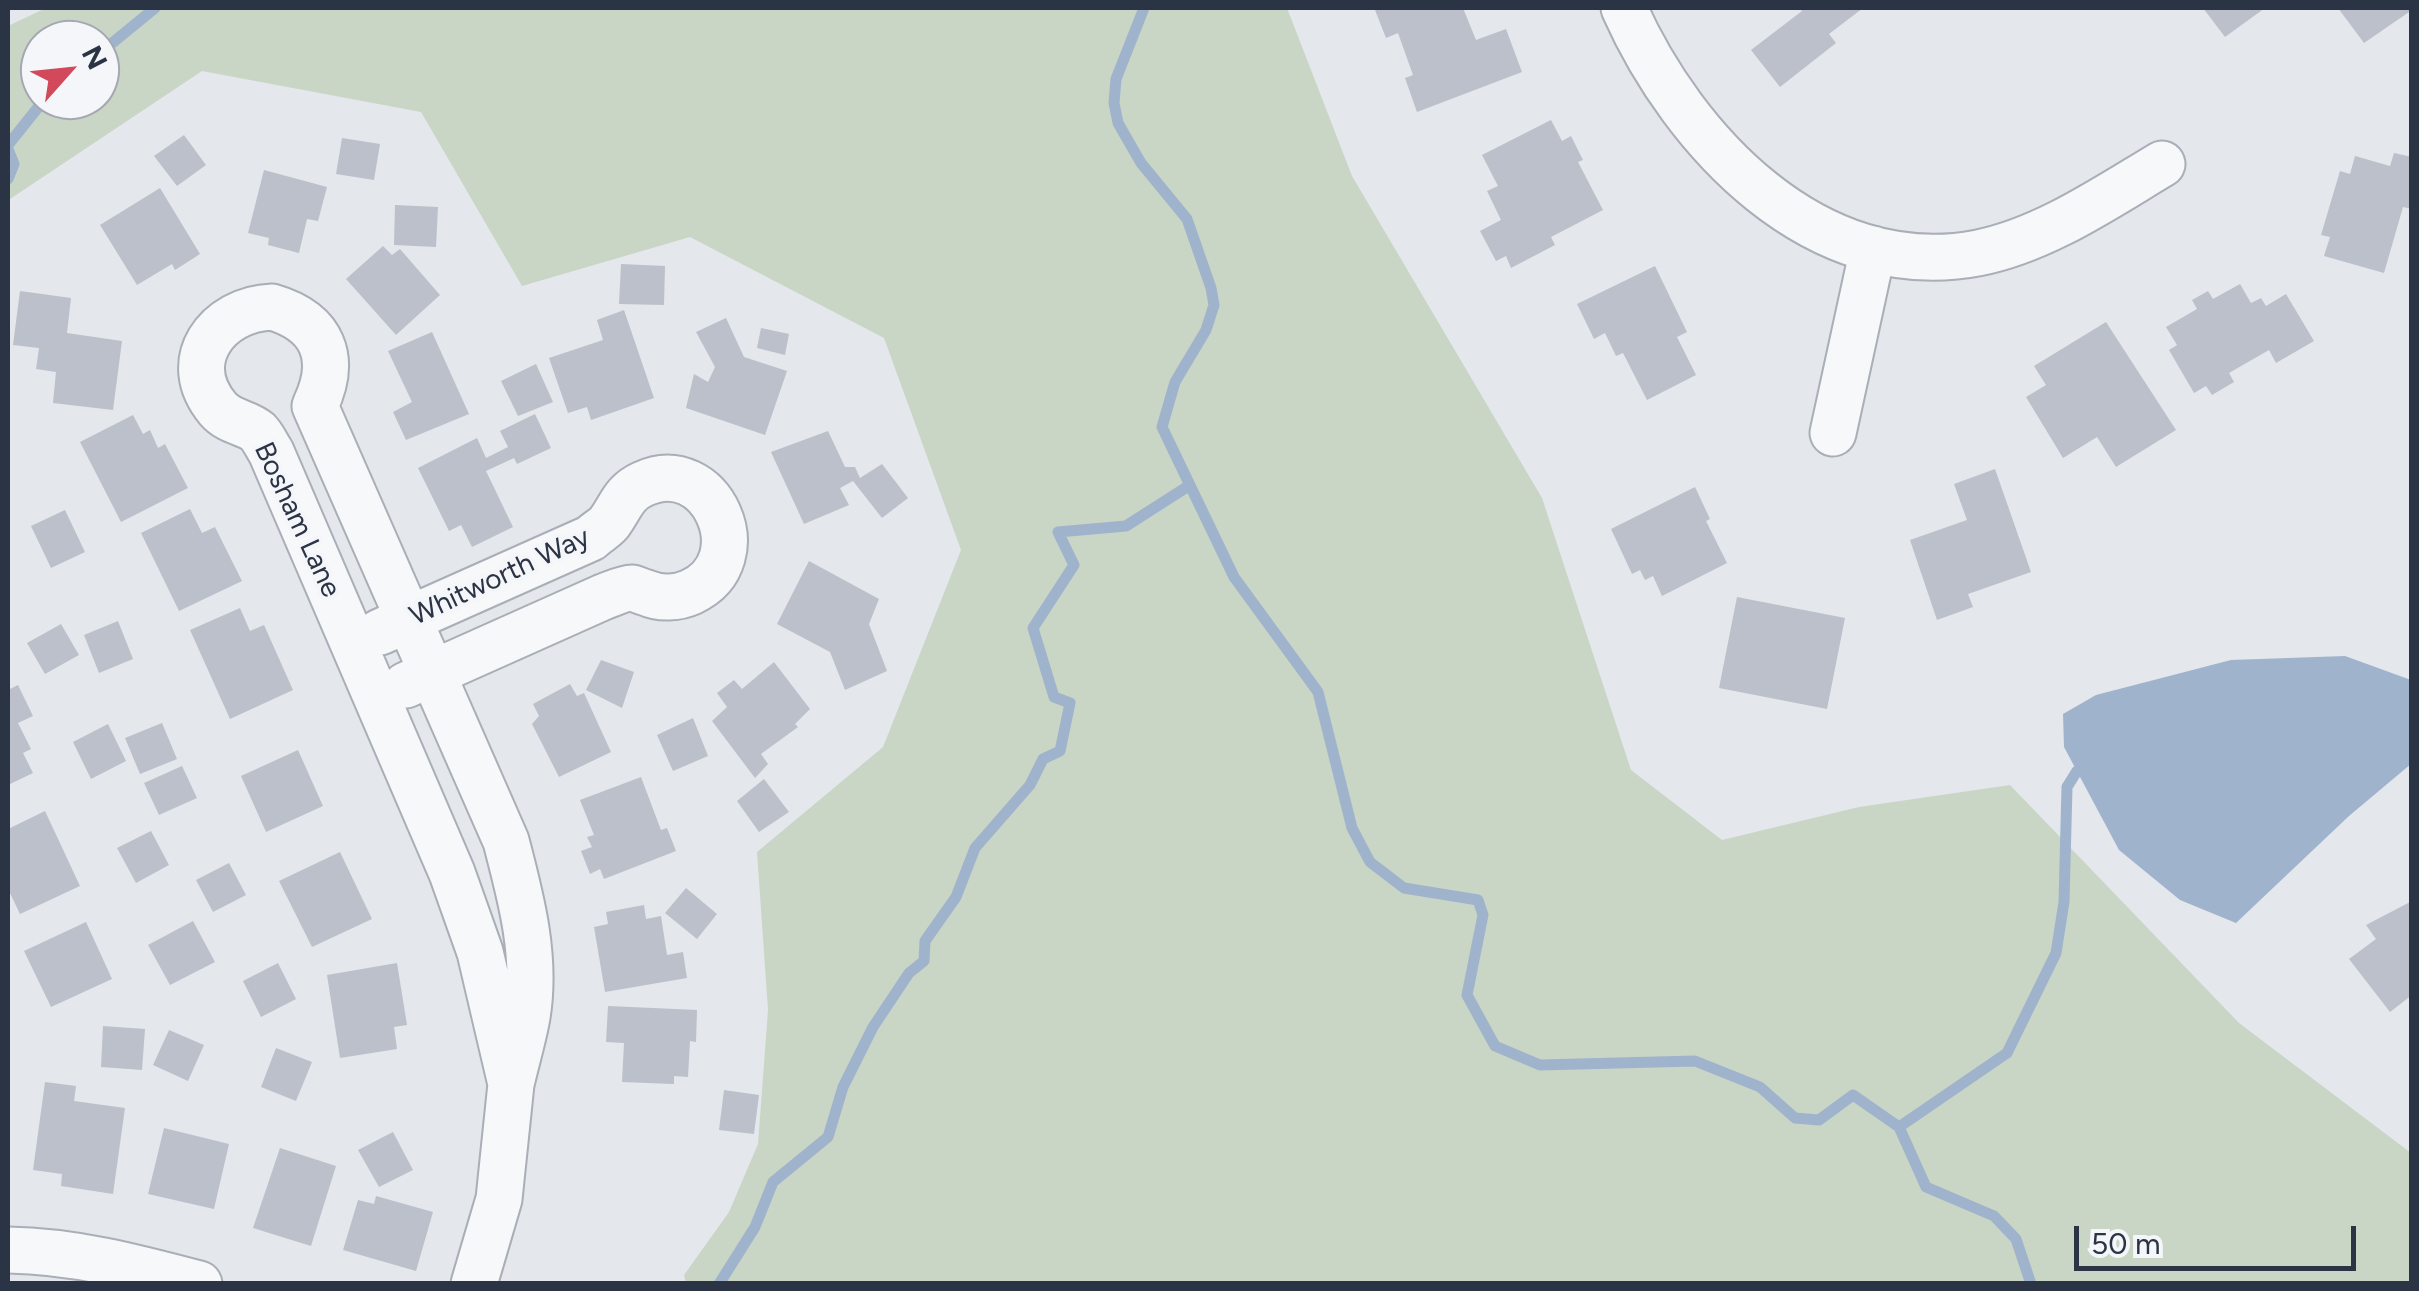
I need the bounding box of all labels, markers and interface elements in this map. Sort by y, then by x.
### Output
north arrow [20,20,120,120]
text: N [75,40,115,75]
street label: Bosham Lane [247,437,347,603]
street label: Whitworth Way [405,521,595,633]
scale bar [2079,1206,2362,1268]
text: 50 m [2091,1225,2160,1262]

